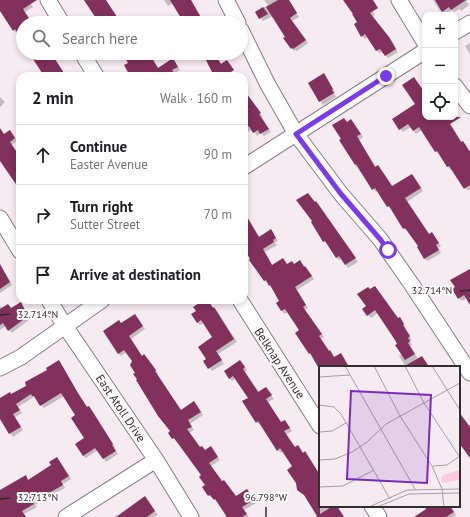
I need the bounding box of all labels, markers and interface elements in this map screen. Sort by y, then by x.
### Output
map controls [422,12,458,120]
button: + [422,12,458,48]
search box [16,16,248,60]
icon: search [30,27,52,49]
text: Search here [62,29,138,48]
button: − [422,48,458,84]
route end [377,67,395,85]
button: locate [422,84,458,120]
text: 2 min [32,87,73,109]
text: Walk · 160 m [160,90,232,107]
text: Continue [70,137,127,156]
icon: ahead [32,144,54,166]
text: 90 m [204,146,232,163]
text: Easter Avenue [70,156,148,173]
text: Turn right [70,197,133,216]
icon: right [32,204,54,226]
text: 70 m [204,206,232,223]
text: Sutter Street [70,216,140,233]
route start [379,241,397,259]
icon: arrive [32,264,54,286]
text: Arrive at destination [70,265,201,284]
text: 32.714°N [412,284,452,297]
text: 32.714°N [18,308,58,321]
street label: Belknap Avenue [251,325,309,401]
inset map [319,366,460,507]
street label: East Atoll Drive [93,371,149,445]
text: 32.713°N [18,491,58,504]
text: 96.798°W [245,491,288,504]

